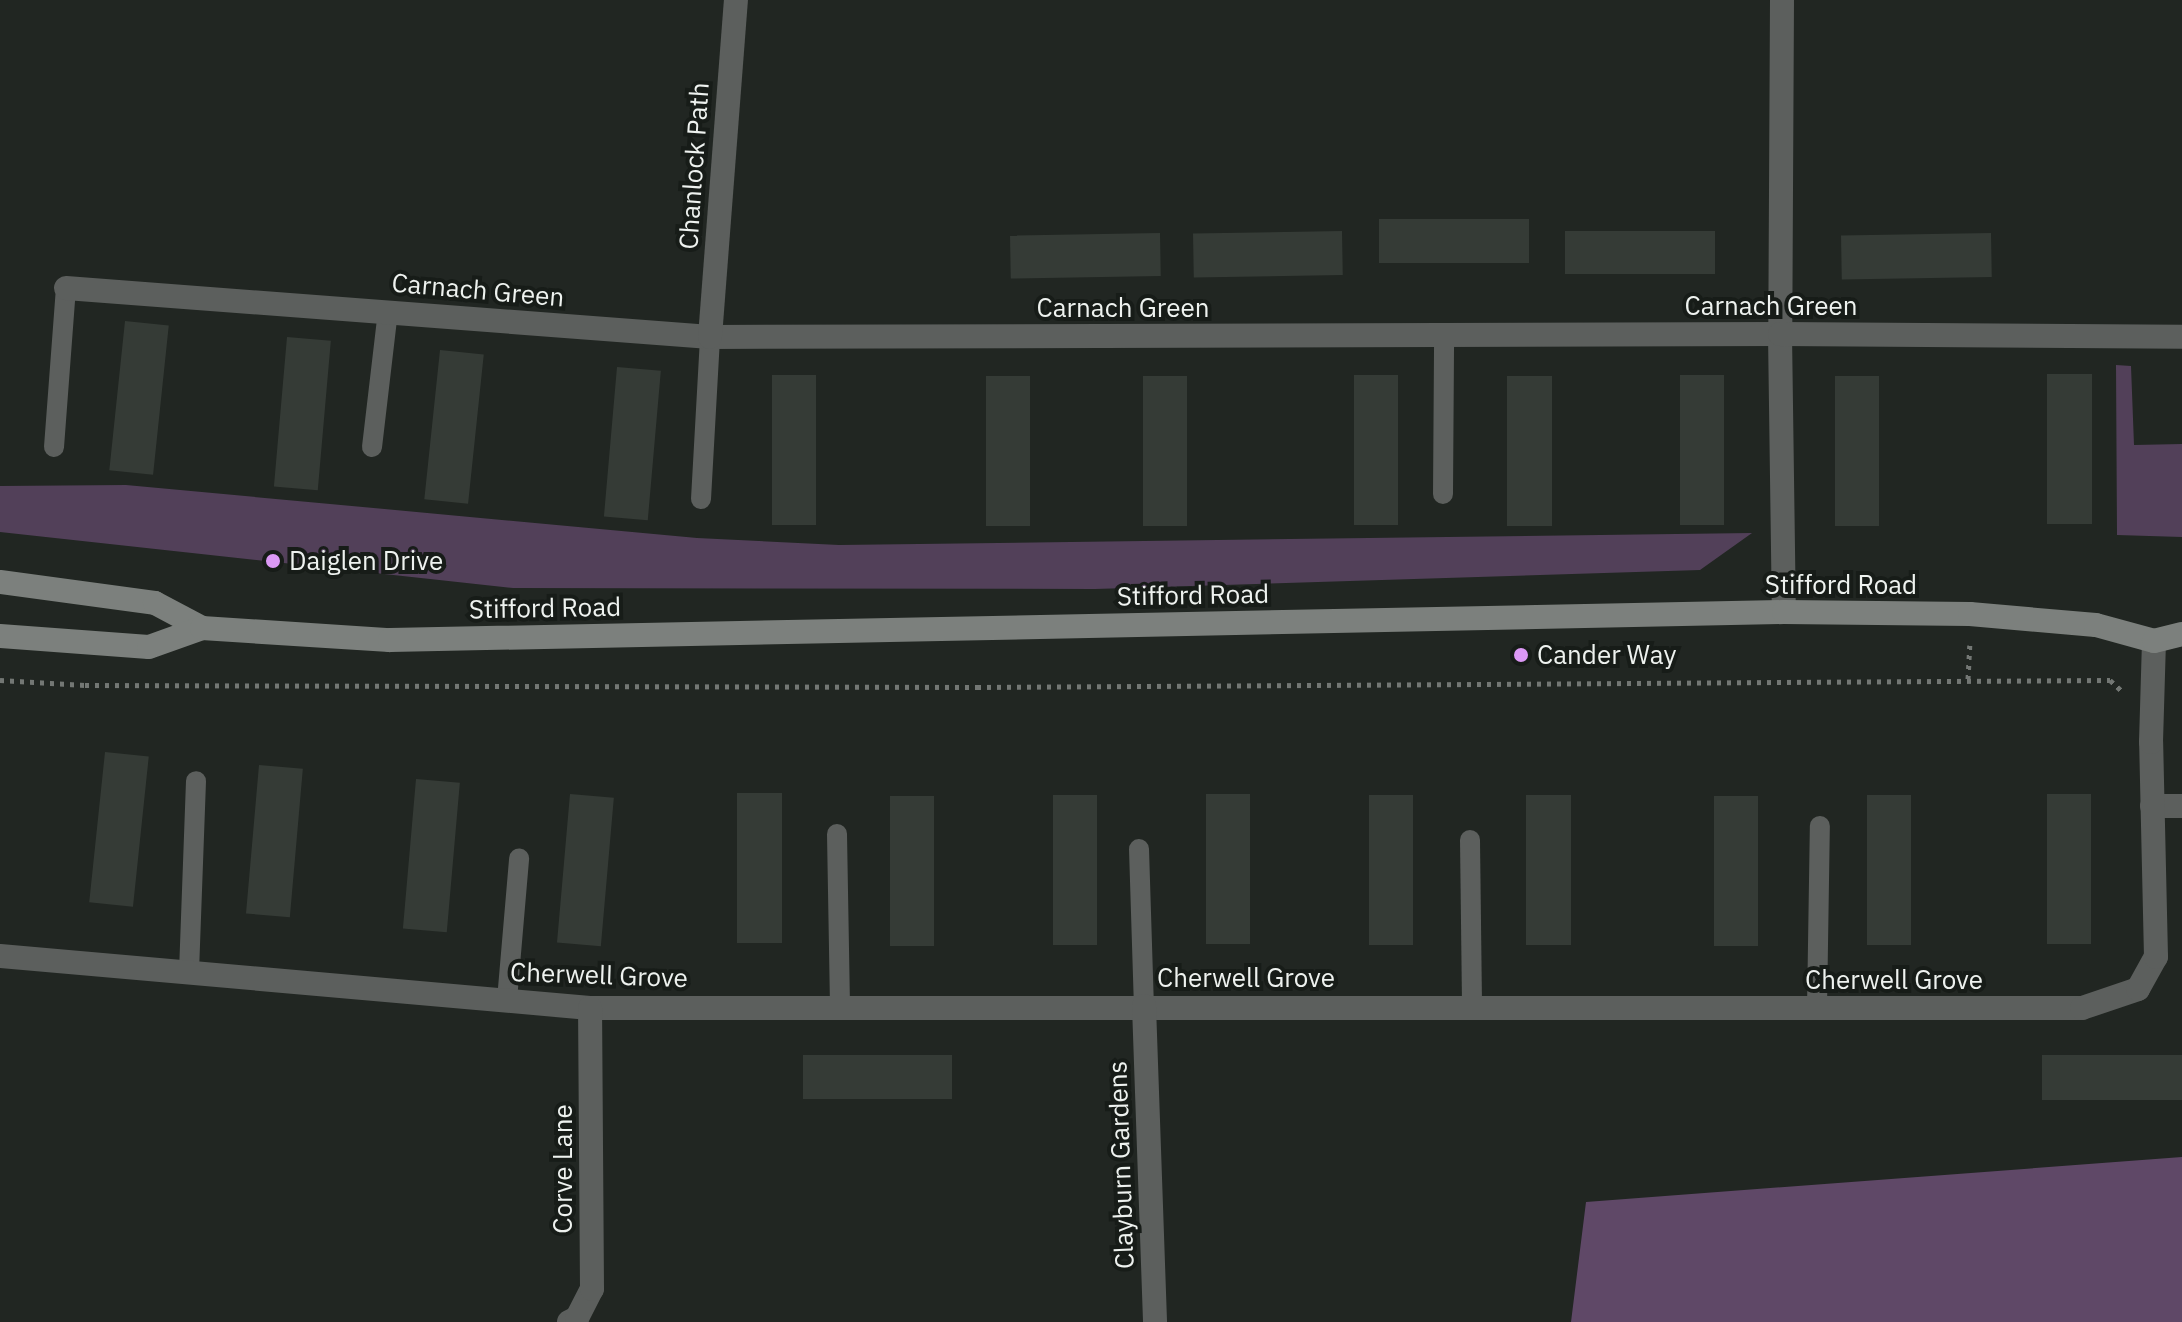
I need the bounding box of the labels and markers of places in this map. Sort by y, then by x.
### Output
place label: Daiglen Drive [289,545,443,577]
marker: Daiglen Drive [264,552,282,570]
place label: Cander Way [1537,639,1676,671]
marker: Cander Way [1512,646,1530,664]

